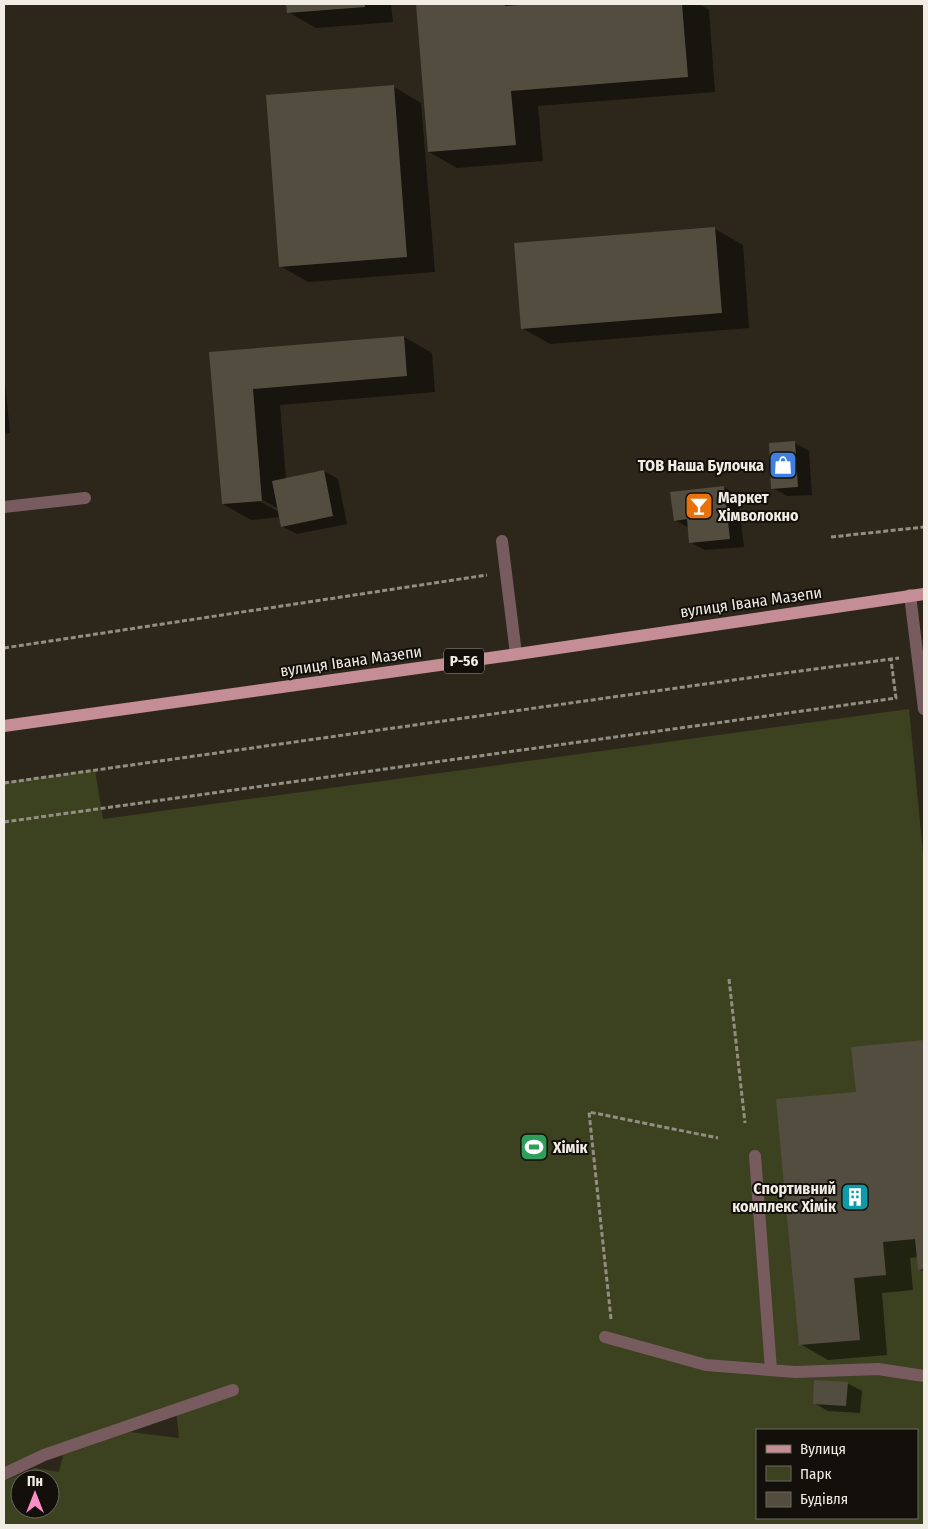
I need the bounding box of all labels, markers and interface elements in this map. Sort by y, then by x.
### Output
shop icon: ТОВ Наша Булочка [768,450,798,480]
place label: ТОВ Наша Булочка [638,456,764,475]
place label: Маркет Хімволокно [717,488,799,525]
bar icon: Маркет Хімволокно [684,491,714,521]
street label: вулиця Івана Мазепи [679,583,823,621]
street label: вулиця Івана Мазепи [279,642,423,680]
road number: Р-56 [444,648,484,674]
sports icon: Хімік [519,1132,549,1162]
place label: Хімік [552,1138,589,1157]
place label: Спортивний комплекс Хімік [732,1179,837,1216]
building icon: Спортивний комплекс Хімік [840,1182,870,1212]
legend [756,1429,918,1519]
text: Вулиця [800,1440,846,1458]
text: Парк [800,1465,831,1483]
north arrow [10,1469,60,1519]
text: Пн [27,1473,43,1490]
text: Будівля [800,1490,848,1508]

